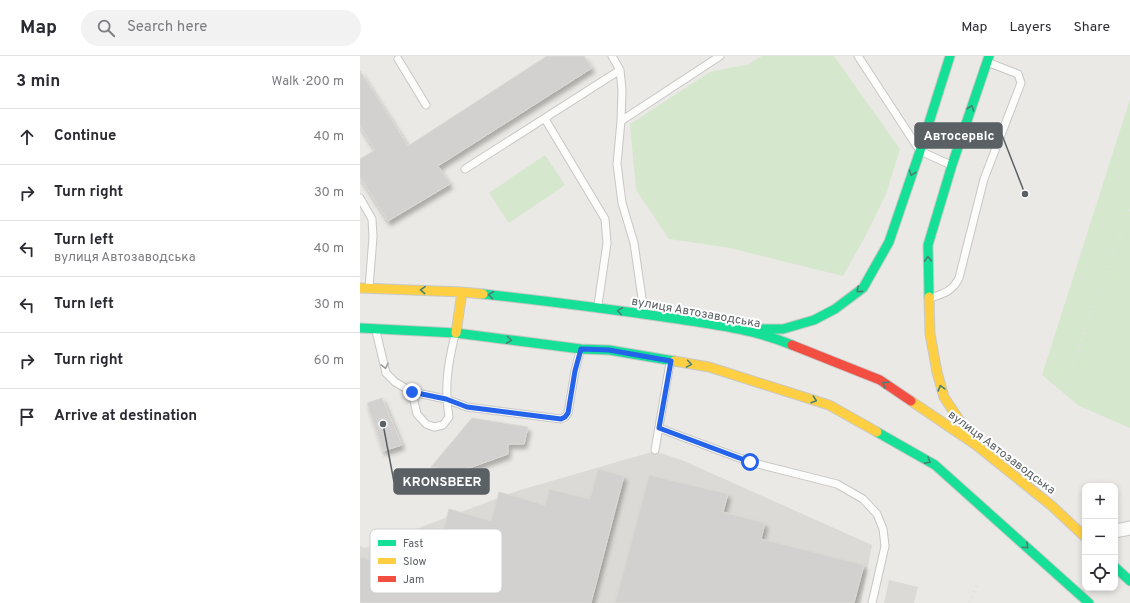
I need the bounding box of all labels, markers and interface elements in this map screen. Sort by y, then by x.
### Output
search box [81,10,361,46]
text: Map [20,16,57,40]
icon: search [95,17,117,39]
text: Search here [127,18,207,37]
text: Map [961,19,987,36]
text: Layers [1009,19,1051,36]
text: Share [1073,19,1110,36]
text: 3 min [16,71,60,93]
text: Walk · 200 m [272,74,344,90]
one-way arrow [967,104,975,111]
callout: Автосервіс [915,123,1002,148]
icon: ahead [16,126,38,148]
text: Continue [54,127,116,146]
text: 40 m [314,129,344,145]
text: Автосервіс [924,129,994,145]
one-way arrow [909,169,917,176]
icon: right [16,182,38,204]
text: Turn right [54,183,123,202]
text: 30 m [314,185,344,201]
text: Turn left [54,231,114,250]
icon: left [16,238,38,260]
text: 40 m [314,241,344,257]
text: вулиця Автозаводська [54,250,195,266]
one-way arrow [924,256,932,262]
one-way arrow [856,285,863,292]
one-way arrow [420,286,426,295]
one-way arrow [488,291,494,300]
icon: left [16,294,38,316]
street label: вулиця Автозаводська [630,294,762,332]
text: Turn left [54,295,114,314]
text: 30 m [314,297,344,313]
one-way arrow [617,307,623,316]
one-way arrow [505,335,512,344]
icon: right [16,350,38,372]
text: Turn right [54,351,123,370]
text: 60 m [314,353,344,369]
one-way arrow [686,359,692,368]
one-way arrow [380,363,388,369]
one-way arrow [882,381,889,389]
route end [403,383,421,401]
one-way arrow [937,385,946,392]
one-way arrow [810,395,817,404]
icon: arrive [16,406,38,428]
text: Arrive at destination [54,407,197,426]
street label: вулиця Автозаводська [944,407,1058,498]
route start [741,453,759,471]
one-way arrow [924,457,931,464]
callout: KRONSBEER [394,469,489,494]
text: KRONSBEER [403,475,481,491]
map controls [1082,483,1118,591]
button: + [1082,483,1118,519]
button: − [1082,519,1118,555]
legend [370,529,502,593]
text: Fast [403,537,423,551]
one-way arrow [1021,541,1029,549]
text: Slow [403,555,426,569]
button: locate [1082,555,1118,591]
text: Jam [403,573,424,587]

